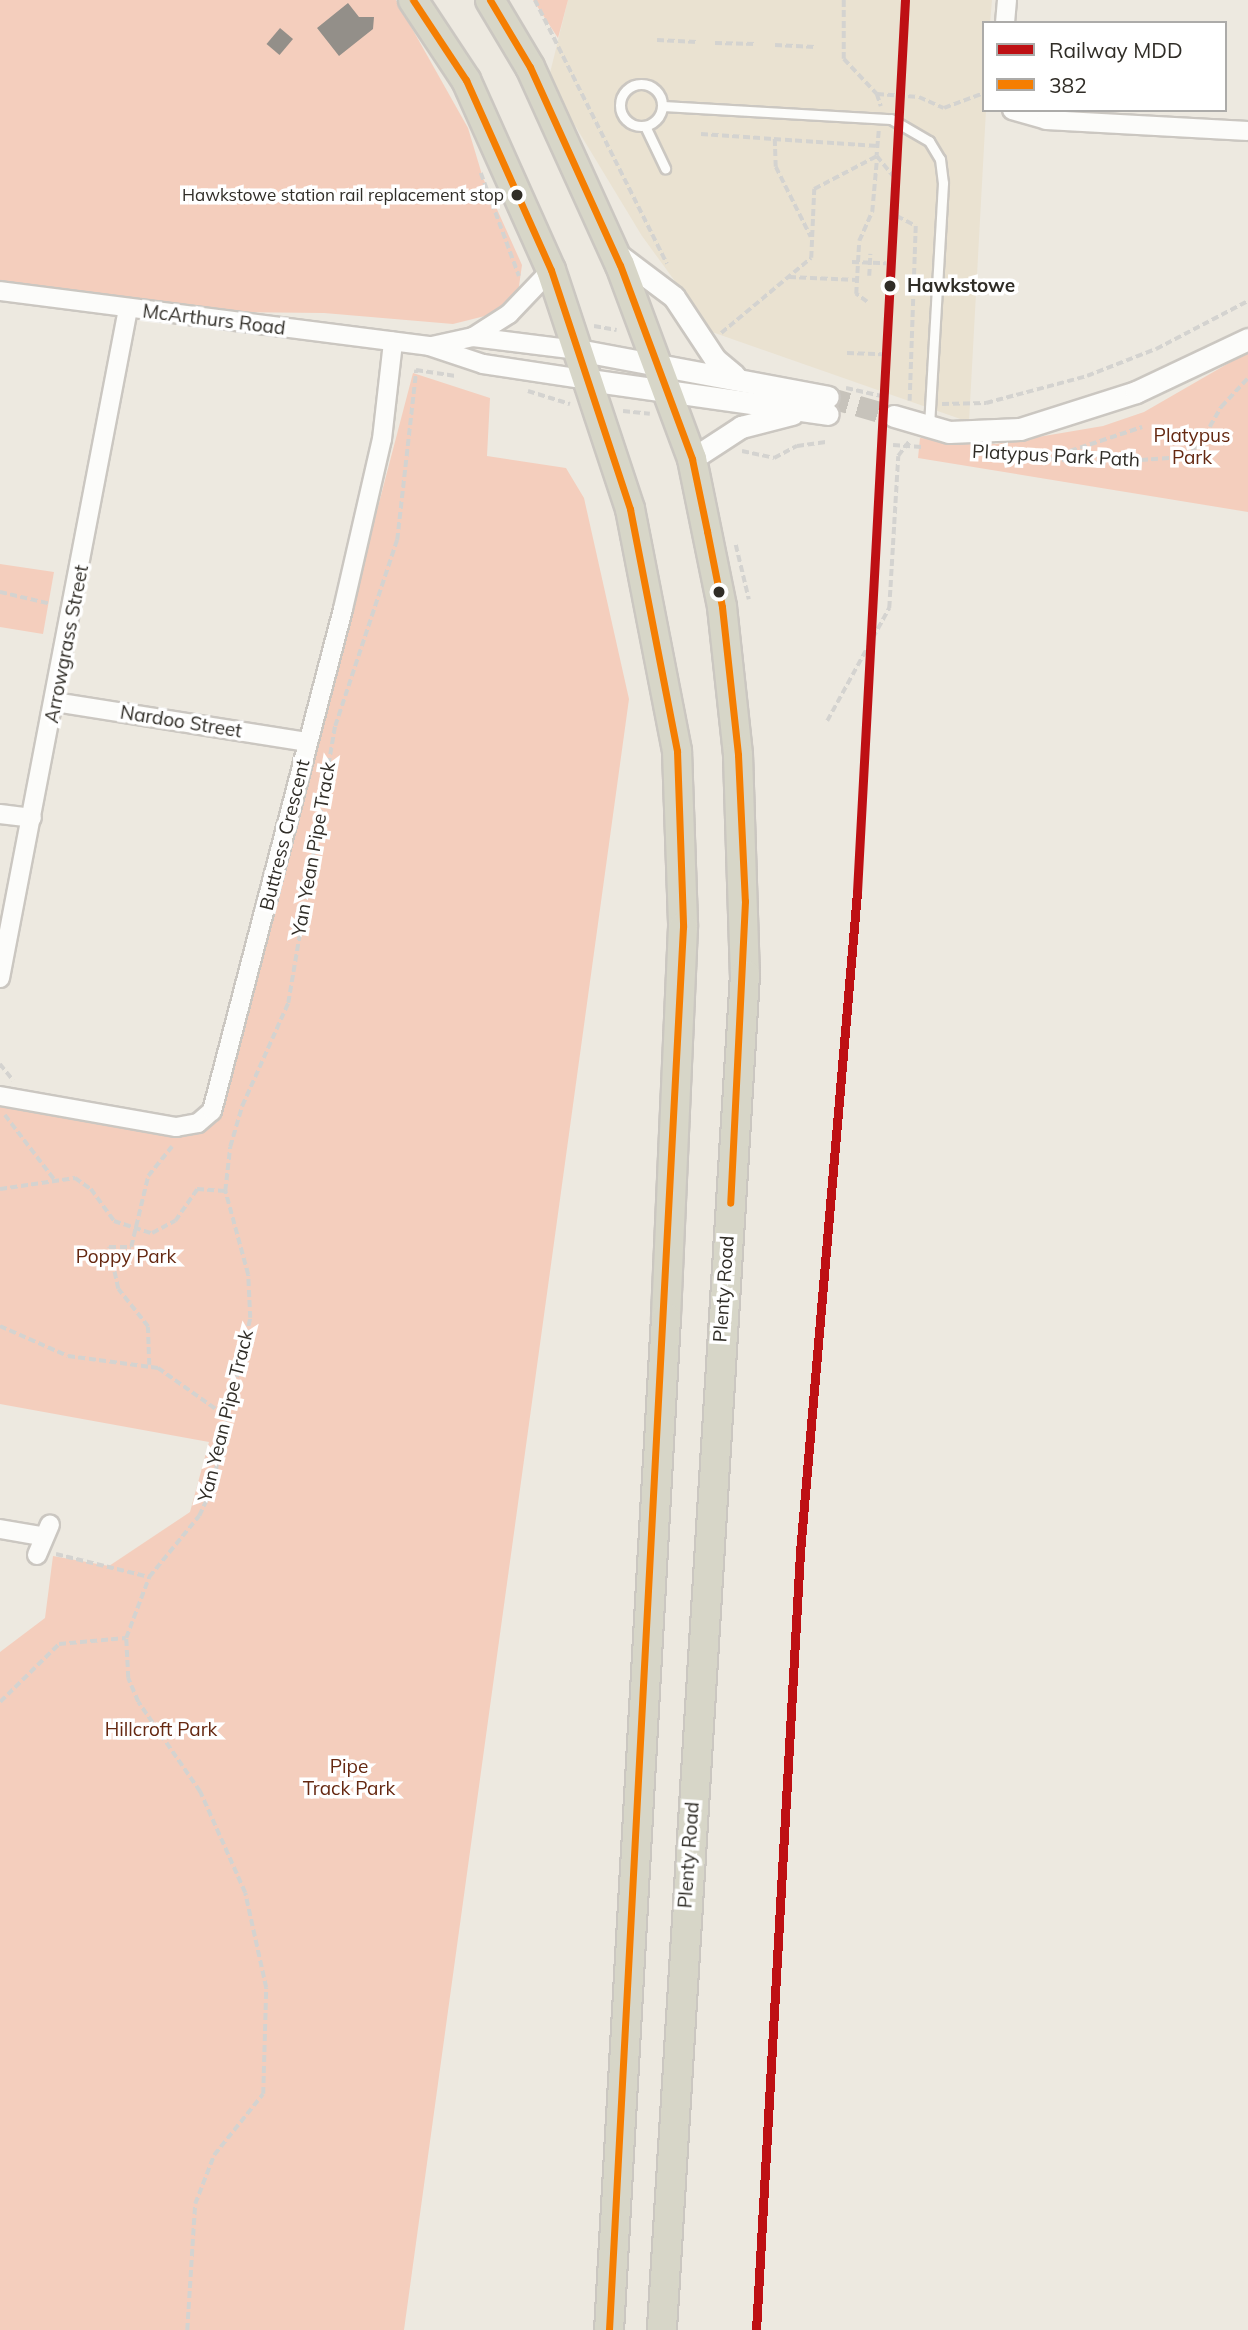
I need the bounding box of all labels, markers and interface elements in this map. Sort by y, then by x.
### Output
legend [982,21,1227,112]
text: Railway MDD [1049,37,1183,63]
text: 382 [1049,72,1087,98]
place label: Hawkstowe station rail replacement stop [182,185,504,205]
marker: Hawkstowe station rail replacement stop [510,188,524,202]
marker: Hawkstowe [879,275,901,297]
place label: Hawkstowe [907,275,1015,297]
street label: McArthurs Road [141,300,287,340]
park label: Platypus Park [1154,425,1230,469]
street label: Platypus Park Path [972,440,1140,472]
street label: Arrowgrass Street [40,563,94,725]
unlabelled marker [712,585,726,599]
street label: Nardoo Street [118,701,244,743]
street label: Buttress Crescent [255,757,315,913]
street label: Yan Yean Pipe Track [287,760,341,938]
street label: Plenty Road [709,1235,739,1343]
park label: Poppy Park [76,1246,176,1268]
street label: Yan Yean Pipe Track [194,1328,258,1504]
park label: Hillcroft Park [105,1719,217,1741]
park label: Pipe Track Park [303,1756,395,1800]
street label: Plenty Road [674,1801,704,1909]

